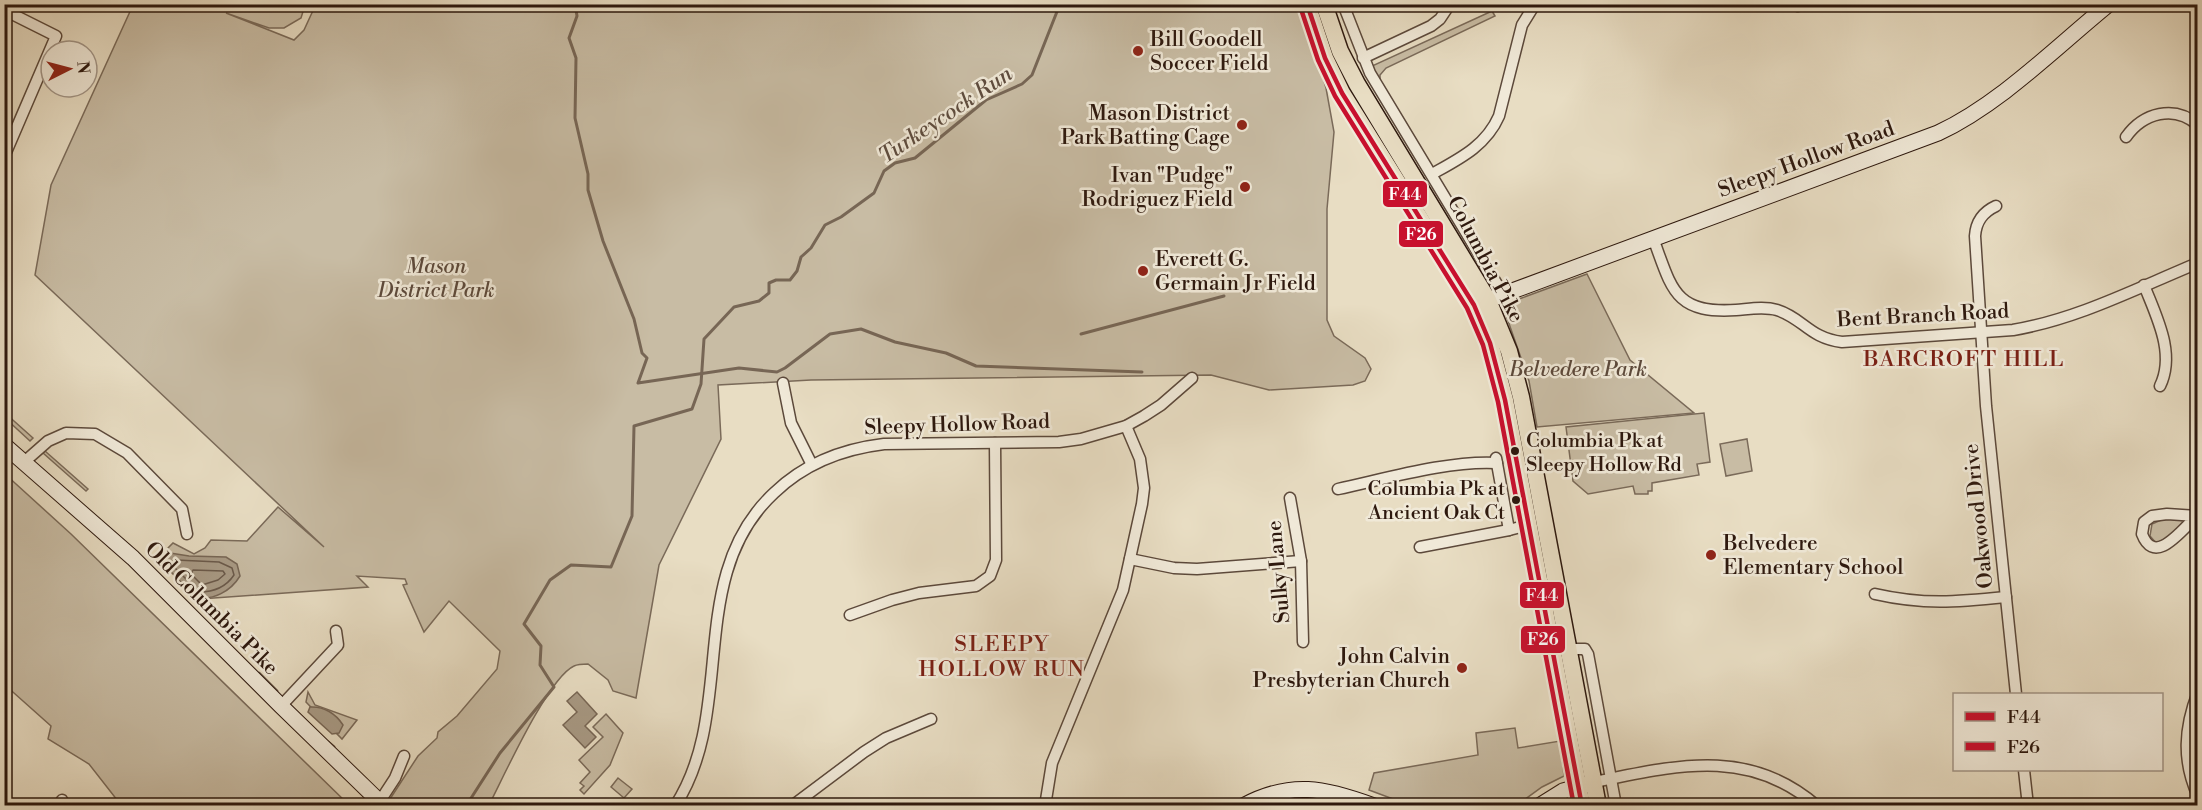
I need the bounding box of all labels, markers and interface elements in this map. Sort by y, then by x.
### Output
place label: Bill Goodell Soccer Field [1149,27,1268,77]
north arrow [39,39,99,99]
marker: Bill Goodell Soccer Field [1131,44,1145,58]
text: N [72,60,94,75]
water label: Turkeycock Run [874,60,1018,170]
place label: Mason District Park Batting Cage [1061,101,1231,151]
street label: Sleepy Hollow Road [1715,116,1898,204]
marker: Mason District Park Batting Cage [1235,118,1249,132]
place label: Ivan "Pudge" Rodriguez Field [1081,163,1233,213]
marker: Ivan "Pudge" Rodriguez Field [1238,180,1252,194]
line badge: F44 [1382,180,1428,208]
text: F44 [1389,185,1422,205]
street label: Columbia Pike [1441,192,1529,327]
line badge: F26 [1398,220,1444,248]
text: F26 [1405,225,1437,245]
place label: Everett G. Germain Jr Field [1155,247,1316,297]
park label: Mason District Park [376,254,495,304]
marker: Everett G. Germain Jr Field [1136,264,1150,278]
street label: Bent Branch Road [1835,298,2010,334]
district label: BARCROFT HILL [1862,346,2065,373]
park label: Belvedere Park [1508,357,1647,383]
street label: Sleepy Hollow Road [864,409,1050,441]
place label: Columbia Pk at Sleepy Hollow Rd [1526,429,1682,478]
street label: Oakwood Drive [1958,442,2000,590]
marker: Columbia Pk at Sleepy Hollow Rd [1509,445,1521,457]
place label: Columbia Pk at Ancient Oak Ct [1367,477,1505,526]
marker: Columbia Pk at Ancient Oak Ct [1510,494,1522,506]
street label: Sulky Lane [1262,519,1296,624]
place label: Belvedere Elementary School [1722,531,1903,581]
street label: Old Columbia Pike [139,536,284,681]
marker: Belvedere Elementary School [1704,548,1718,562]
line badge: F44 [1519,581,1565,609]
text: F44 [1526,586,1559,606]
line badge: F26 [1520,625,1566,654]
text: F26 [1527,630,1559,650]
district label: SLEEPY HOLLOW RUN [919,631,1085,683]
place label: John Calvin Presbyterian Church [1253,644,1450,694]
marker: John Calvin Presbyterian Church [1455,661,1469,675]
legend [1953,693,2163,771]
text: F44 [2007,706,2041,729]
text: F26 [2007,736,2040,759]

